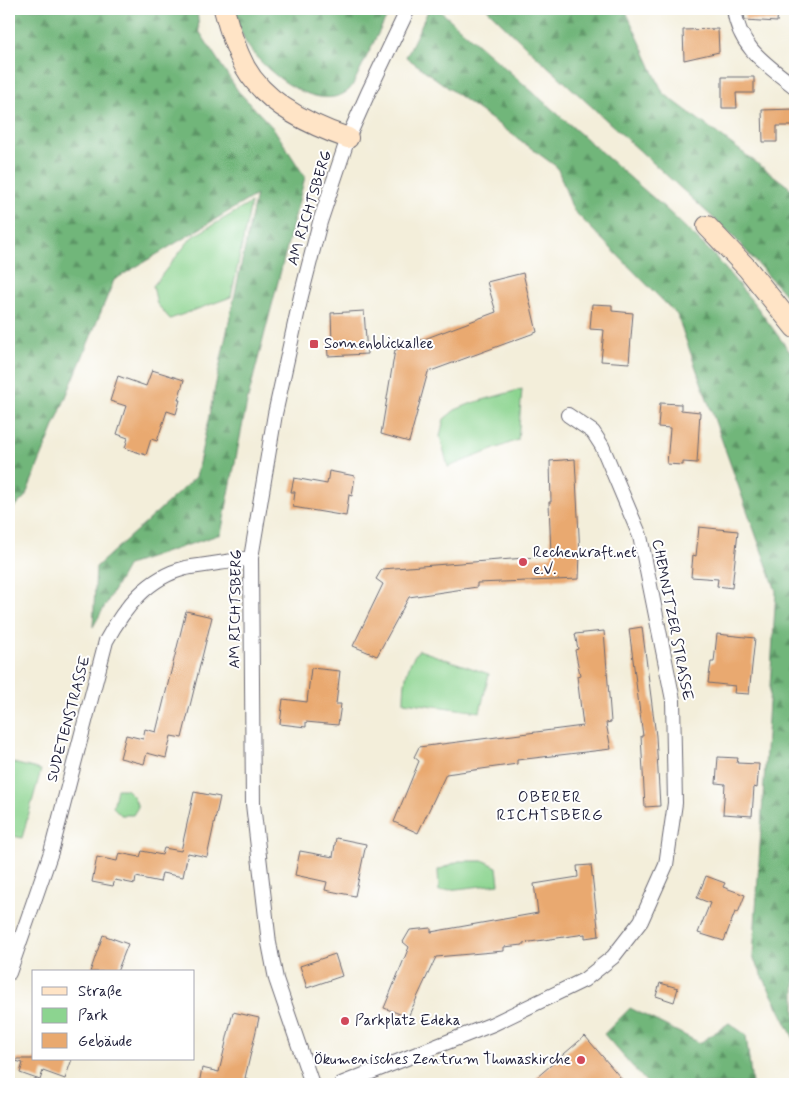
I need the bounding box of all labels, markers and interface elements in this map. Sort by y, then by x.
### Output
street label: AM RICHTSBERG [283,148,337,268]
place label: Sonnenblickallee [324,334,434,354]
marker: Sonnenblickallee [308,338,320,350]
street label: CHEMNITZER STRASSE [647,538,698,703]
place label: Rechenkraft.net e.V. [533,543,637,580]
street label: AM RICHTSBERG [225,549,247,669]
marker: Rechenkraft.net e.V. [517,556,529,568]
street label: SUDETENSTRASSE [43,653,96,784]
district label: OBERER RICHTSBERG [496,787,604,826]
legend [32,970,195,1060]
text: Straße [78,982,122,1002]
text: Park [78,1006,108,1026]
place label: Parkplatz Edeka [355,1011,461,1031]
marker: Parkplatz Edeka [339,1015,351,1027]
text: Gebäude [78,1032,132,1052]
place label: Ökumenisches Zentrum Thomaskirche [314,1050,571,1070]
marker: Ökumenisches Zentrum Thomaskirche [575,1054,587,1066]

